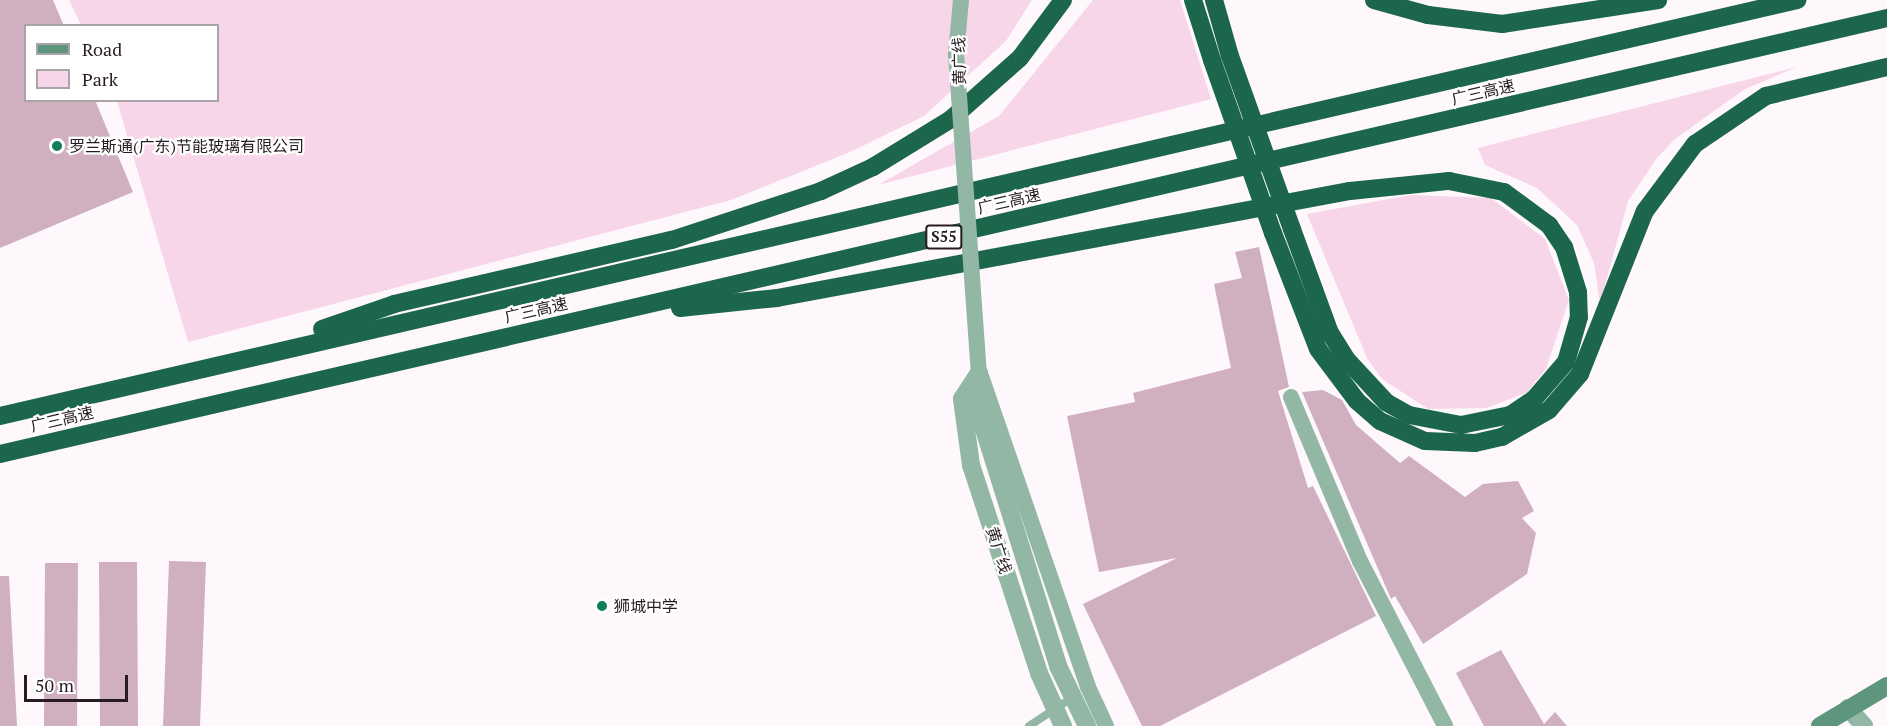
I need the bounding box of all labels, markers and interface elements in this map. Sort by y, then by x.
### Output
legend [24,24,219,102]
text: Road [82,37,122,61]
street label: 黄广线 [949,37,969,85]
text: Park [82,67,118,91]
street label: 广三高速 [1450,75,1516,109]
place label: 罗兰斯通(广东)节能玻璃有限公司 [69,136,304,156]
marker: 罗兰斯通(广东)节能玻璃有限公司 [50,139,64,153]
street label: 广三高速 [976,184,1042,218]
road number: S55 [924,225,964,249]
street label: 广三高速 [503,293,569,327]
street label: 广三高速 [29,402,95,436]
street label: 黄广线 [982,524,1016,576]
place label: 狮城中学 [614,596,678,616]
marker: 狮城中学 [595,599,609,613]
scale bar [27,663,130,701]
text: 50 m [35,673,74,697]

